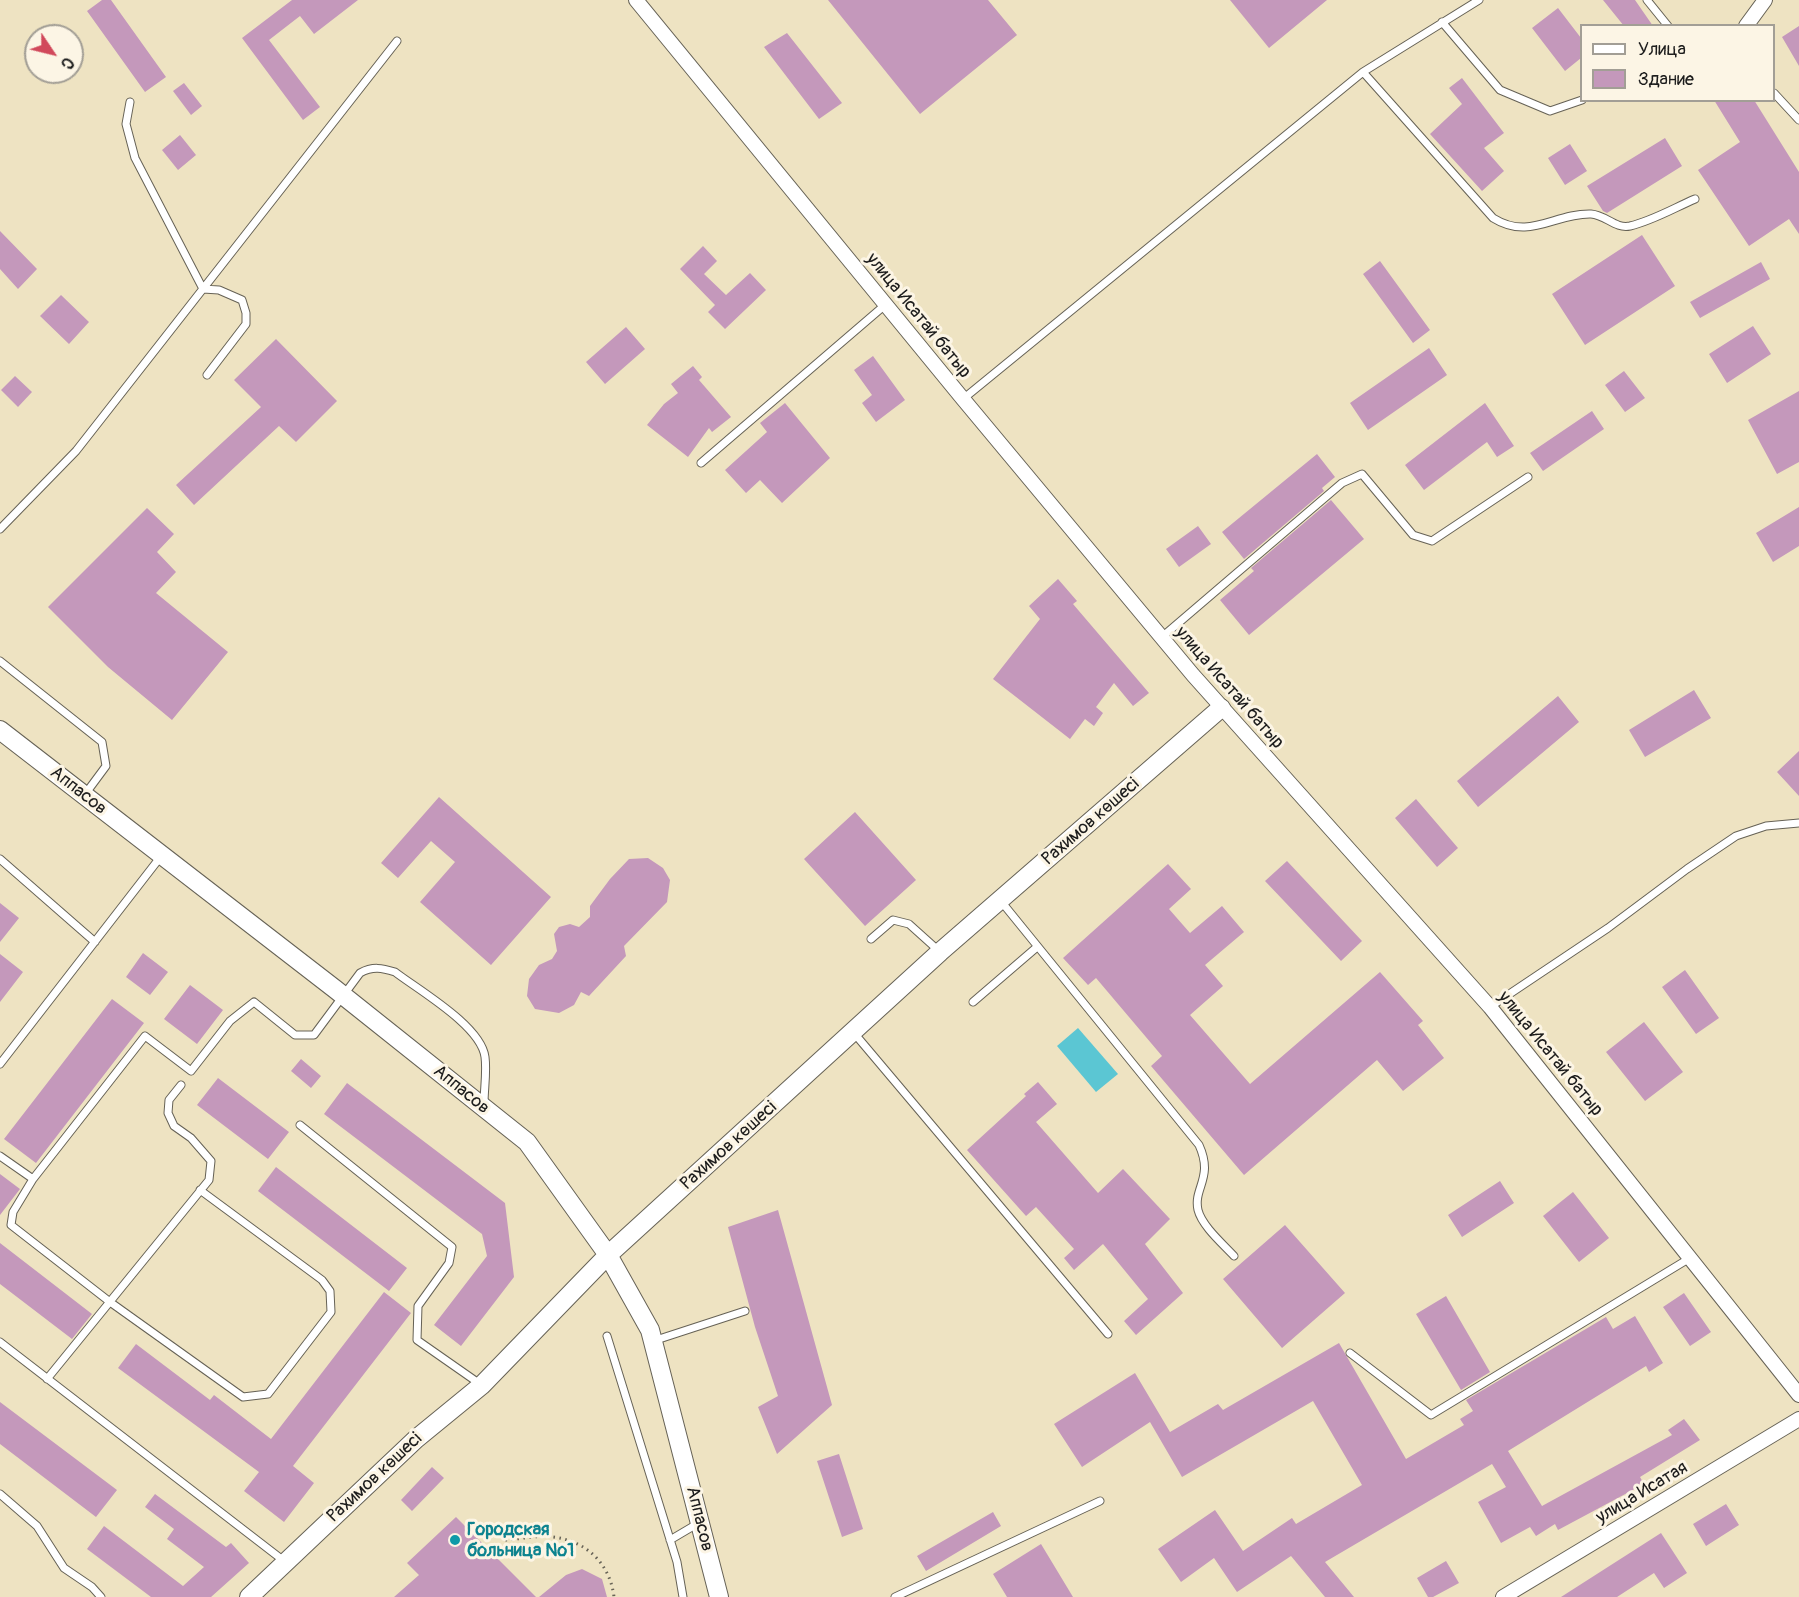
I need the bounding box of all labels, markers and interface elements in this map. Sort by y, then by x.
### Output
north arrow [24,24,84,84]
legend [1580,24,1775,102]
text: Улица [1638,38,1686,61]
text: С [56,53,78,73]
text: Здание [1638,68,1694,91]
street label: улица Исатай батыр [861,249,975,383]
street label: улица Исатай батыр [1170,623,1288,753]
street label: Аппасов [45,762,111,820]
street label: Рахимов көшесі [1038,774,1144,870]
street label: улица Исатай батыр [1493,987,1607,1121]
street label: Аппасов [429,1061,493,1119]
street label: Рахимов көшесі [676,1097,782,1195]
street label: Рахимов көшесі [323,1429,427,1527]
street label: улица Исатая [1592,1457,1692,1529]
street label: Аппасов [681,1484,717,1554]
place label: Городская больница №1 [467,1519,574,1562]
marker: Городская больница №1 [448,1533,462,1547]

